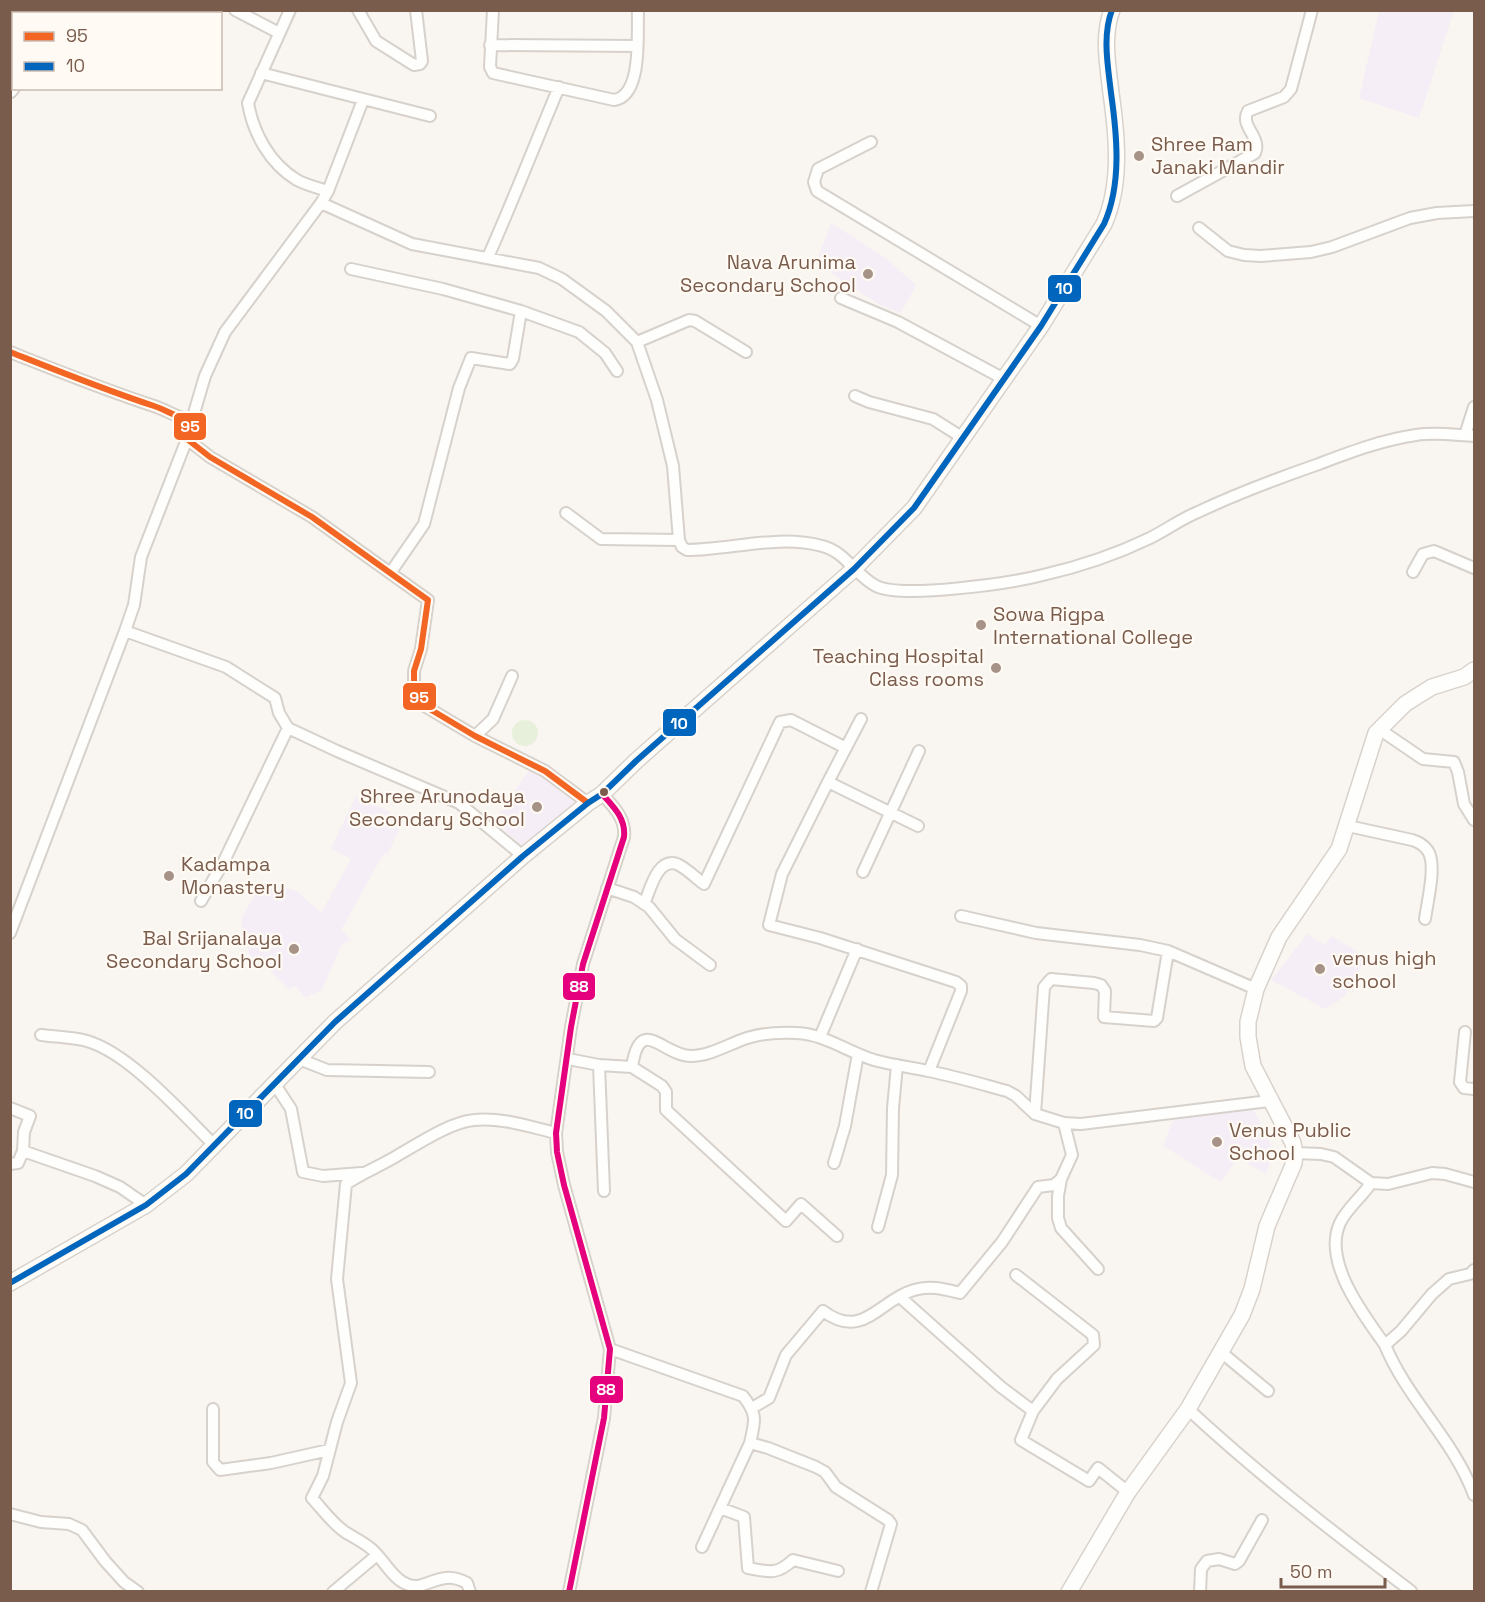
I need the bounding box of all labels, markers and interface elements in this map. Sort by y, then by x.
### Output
legend [12,12,222,90]
text: 95 [66,24,88,47]
text: 10 [66,54,85,77]
place label: Shree Ram Janaki Mandir [1151,131,1285,180]
marker: Shree Ram Janaki Mandir [1132,149,1146,163]
place label: Nava Arunima Secondary School [680,249,856,298]
marker: Nava Arunima Secondary School [861,267,875,281]
line badge: 10 [1047,274,1082,303]
text: 10 [1055,278,1073,299]
line badge: 95 [173,412,207,441]
text: 95 [180,416,200,437]
place label: Sowa Rigpa International College [993,601,1193,650]
marker: Sowa Rigpa International College [974,618,988,632]
place label: Teaching Hospital Class rooms [812,643,984,692]
marker: Teaching Hospital Class rooms [989,661,1003,675]
line badge: 95 [402,682,437,711]
text: 95 [409,687,429,708]
line badge: 10 [662,708,697,737]
text: 10 [670,713,688,734]
place label: Shree Arunodaya Secondary School [349,783,525,832]
unlabelled marker [598,786,610,798]
marker: Shree Arunodaya Secondary School [530,800,544,814]
place label: Kadampa Monastery [181,851,285,900]
marker: Kadampa Monastery [162,869,176,883]
place label: Bal Srijanalaya Secondary School [106,925,282,974]
marker: Bal Srijanalaya Secondary School [287,942,301,956]
place label: venus high school [1332,945,1437,994]
marker: venus high school [1313,962,1327,976]
line badge: 88 [562,972,596,1001]
text: 88 [569,976,589,997]
line badge: 10 [228,1099,263,1128]
text: 10 [236,1103,254,1124]
place label: Venus Public School [1229,1117,1351,1166]
marker: Venus Public School [1210,1135,1224,1149]
line badge: 88 [589,1375,624,1404]
text: 88 [596,1379,616,1400]
scale bar [1281,1551,1384,1589]
text: 50 m [1290,1560,1332,1583]

